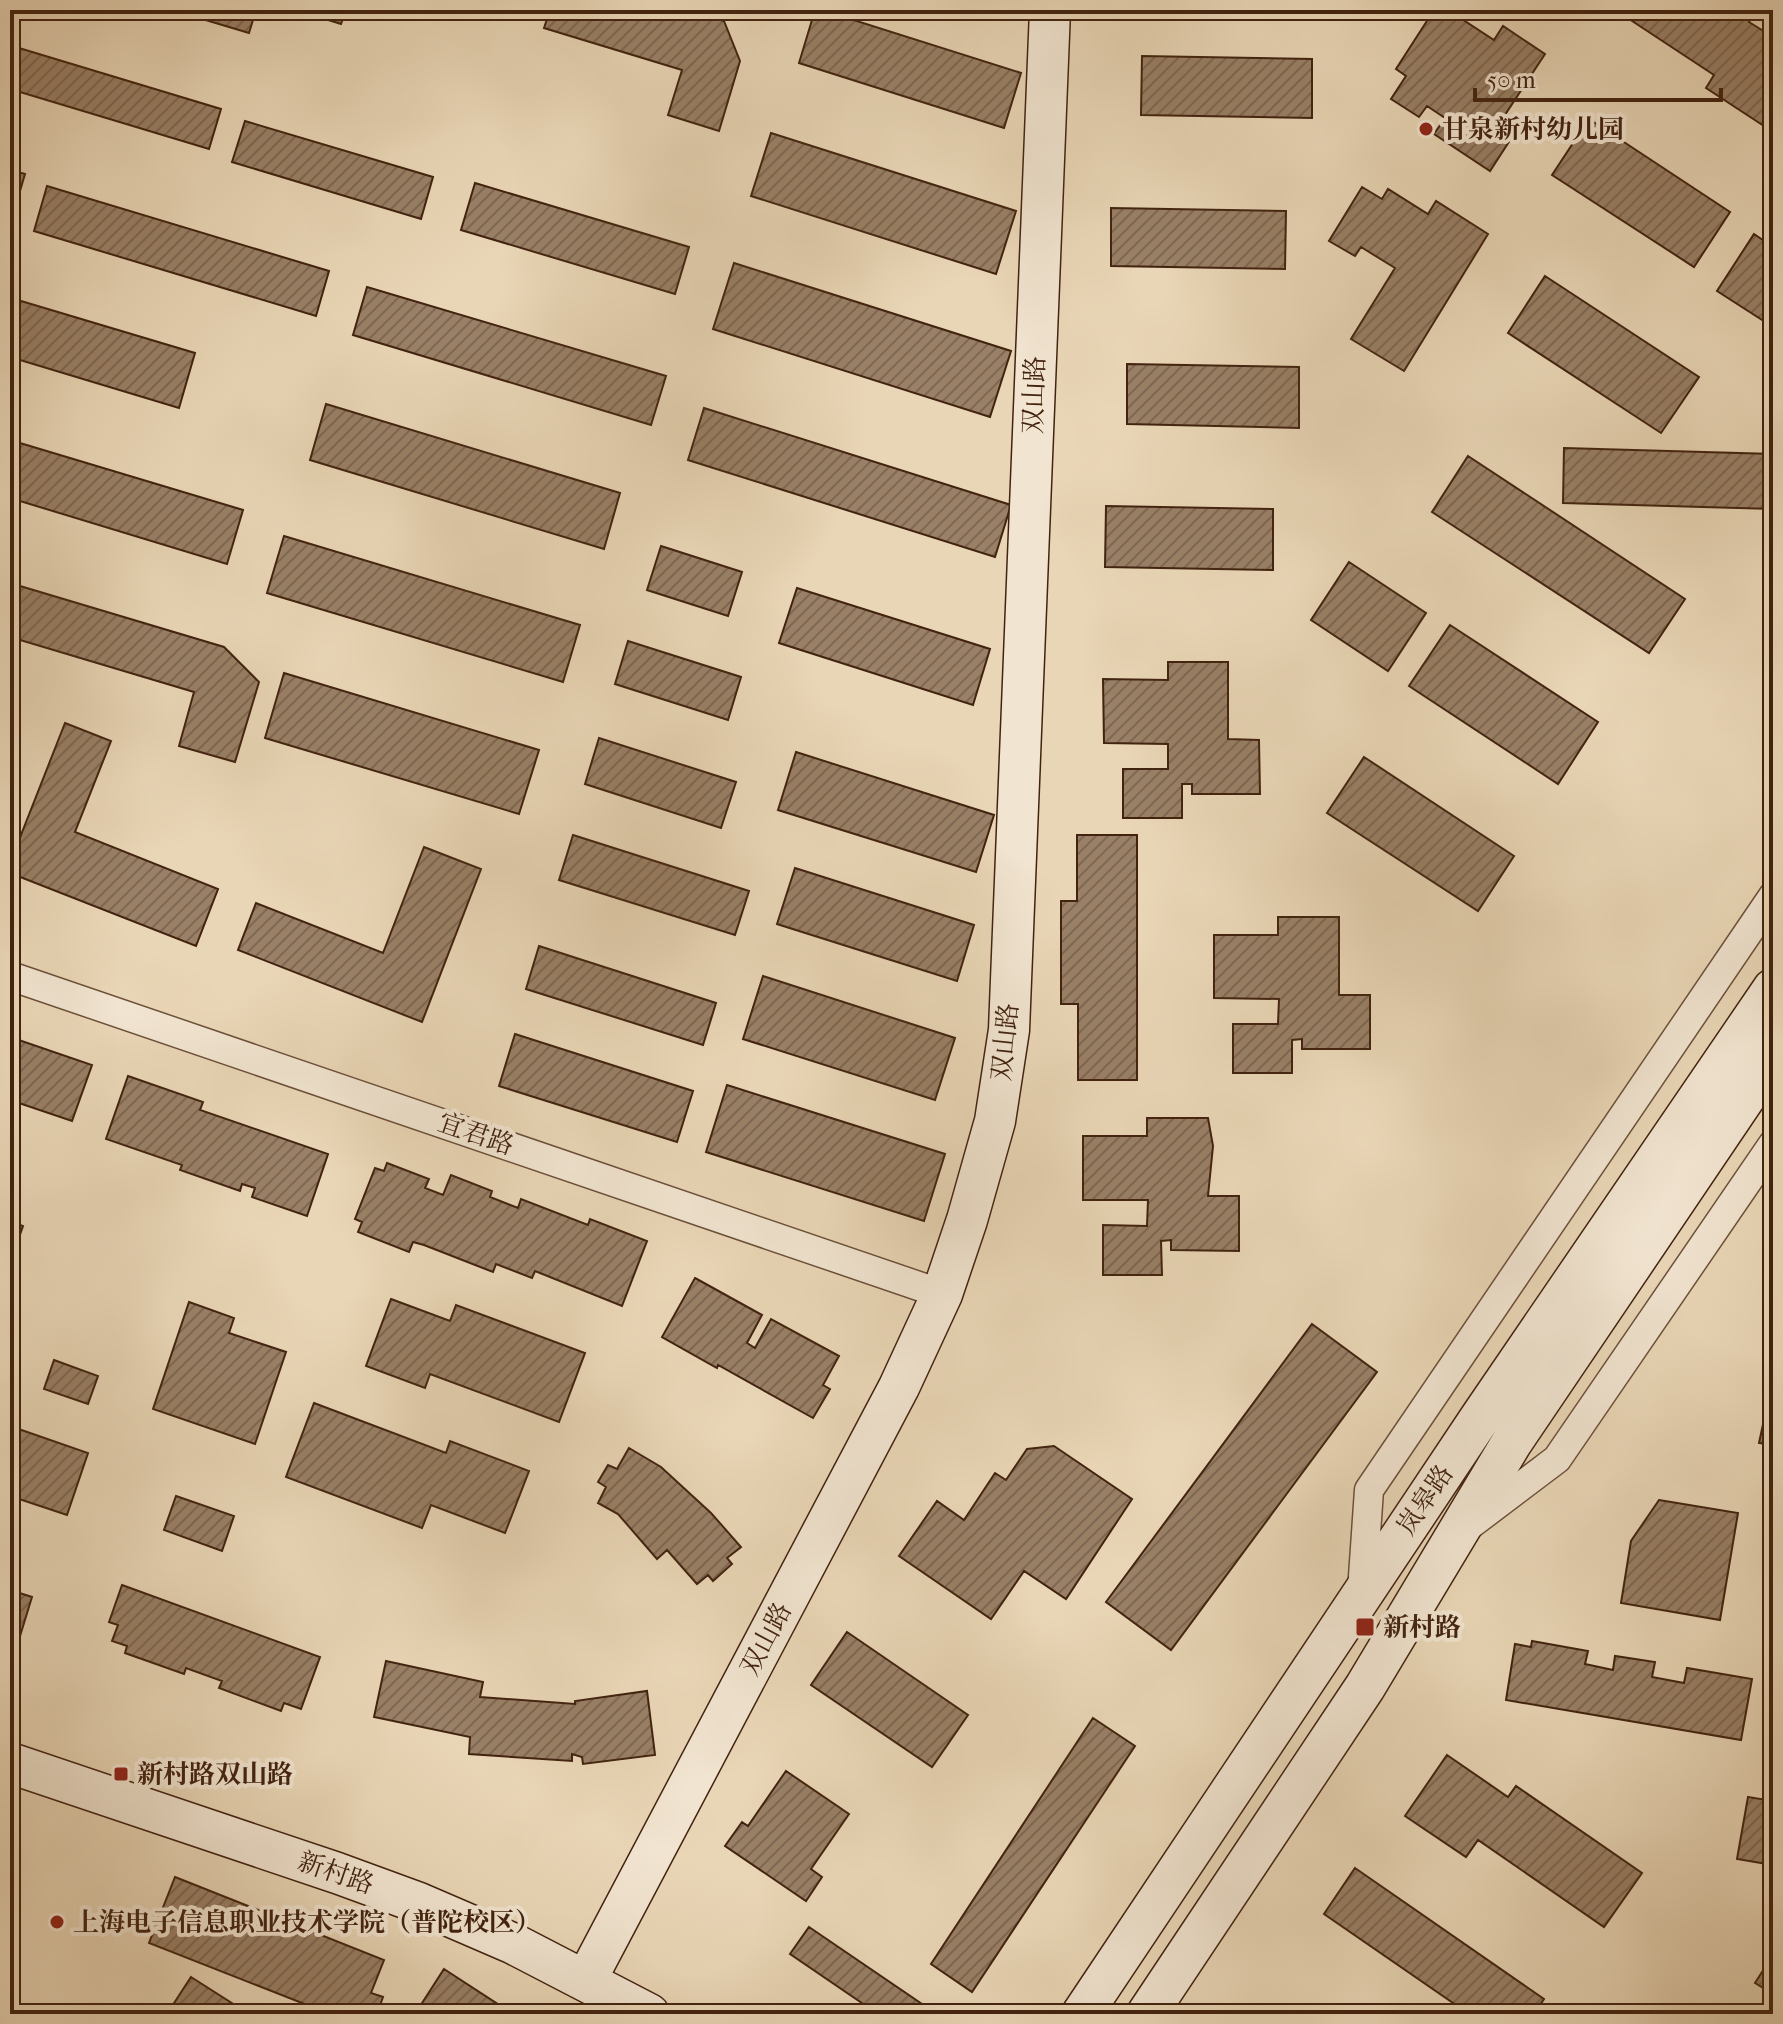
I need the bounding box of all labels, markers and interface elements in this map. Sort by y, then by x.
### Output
scale bar [1475,52,1721,102]
text: 50 m [1487,66,1536,94]
place label: 甘泉新村幼儿园 [1442,114,1624,145]
marker: 甘泉新村幼儿园 [1417,120,1435,138]
street label: 双山路 [1017,355,1051,435]
street label: 双山路 [986,1002,1024,1082]
street label: 宜君路 [434,1107,518,1161]
street label: 岚皋路 [1390,1459,1460,1541]
street label: 双山路 [734,1597,798,1681]
place label: 新村路 [1383,1612,1461,1643]
marker: 新村路 [1354,1616,1376,1638]
place label: 新村路双山路 [137,1759,293,1790]
marker: 新村路双山路 [112,1765,130,1783]
street label: 新村路 [294,1846,378,1900]
place label: 上海电子信息职业技术学院（普陀校区） [73,1907,541,1938]
marker: 上海电子信息职业技术学院（普陀校区） [48,1913,66,1931]

